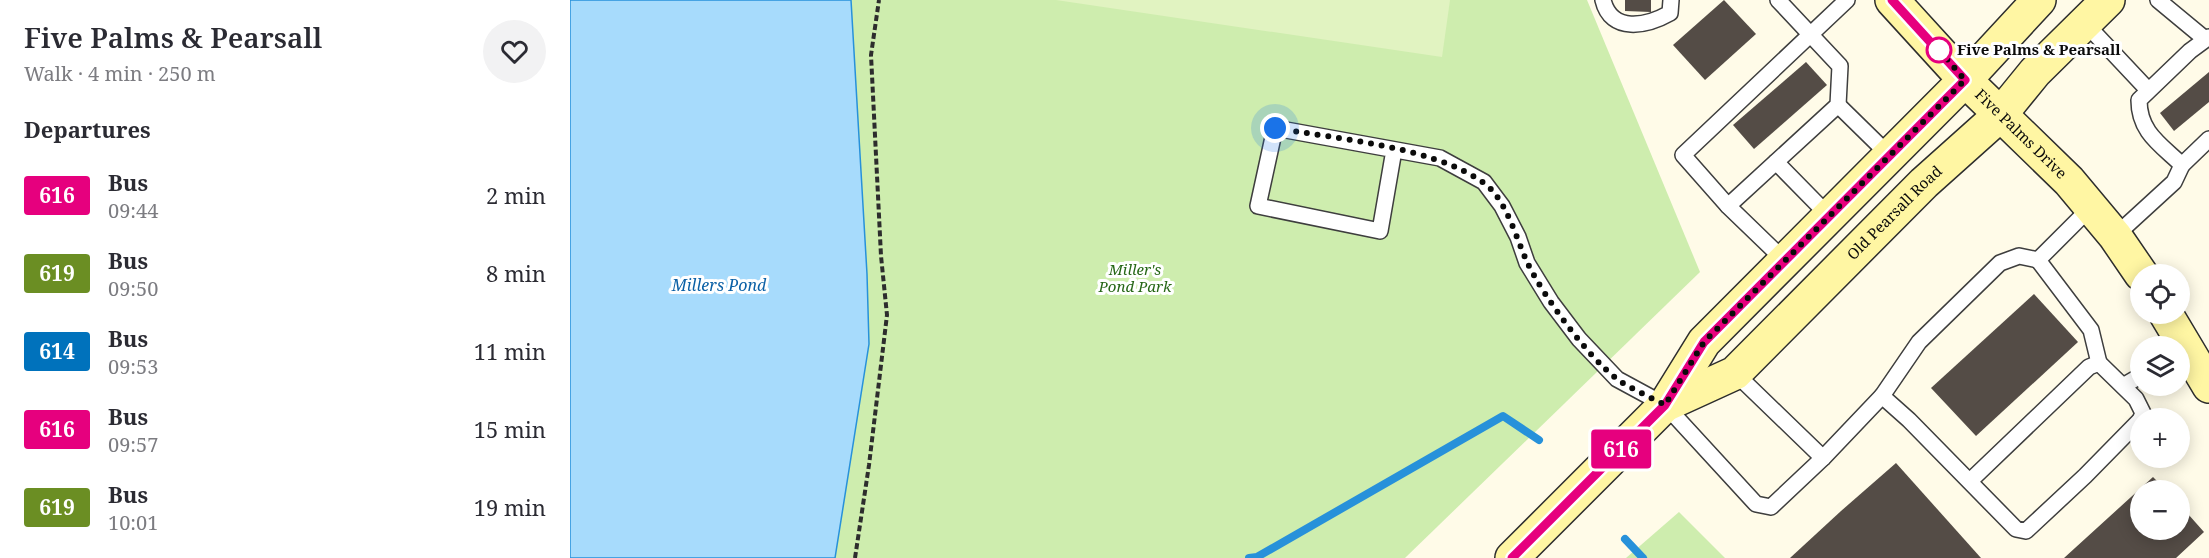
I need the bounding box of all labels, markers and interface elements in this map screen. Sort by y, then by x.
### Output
text: Five Palms & Pearsall [24,18,322,56]
button: heart [483,20,546,83]
marker: Five Palms & Pearsall [1926,37,1952,63]
place label: Five Palms & Pearsall [1957,39,2121,59]
text: Walk · 4 min · 250 m [24,60,216,87]
street label: Five Palms Drive [1971,84,2072,183]
your location [1260,113,1290,143]
text: Departures [24,114,151,144]
street label: Old Pearsall Road [1842,161,1946,264]
text: Bus [108,167,148,197]
text: 2 min [486,180,546,210]
text: 616 [39,181,75,209]
text: 09:44 [108,197,158,224]
text: Bus [108,245,148,275]
text: 8 min [486,258,546,288]
text: 619 [39,259,75,287]
park label: Miller's Pond Park [1097,259,1172,296]
map controls [2130,264,2190,540]
button: locate [2130,264,2190,324]
water label: Millers Pond [671,274,767,296]
text: 09:50 [108,275,158,302]
text: Bus [108,323,148,353]
text: 11 min [474,336,546,366]
button: layers [2130,336,2190,396]
text: 614 [39,337,75,365]
text: 09:53 [108,353,158,380]
text: Bus [108,401,148,431]
button: + [2130,408,2190,468]
text: 15 min [474,414,546,444]
text: 616 [39,415,75,443]
line badge: 616 [1586,430,1656,468]
text: 09:57 [108,431,158,458]
text: 616 [1603,435,1639,463]
text: Bus [108,479,148,509]
button: − [2130,480,2190,540]
text: 19 min [474,492,546,522]
text: 619 [39,493,75,521]
text: 10:01 [108,509,158,536]

